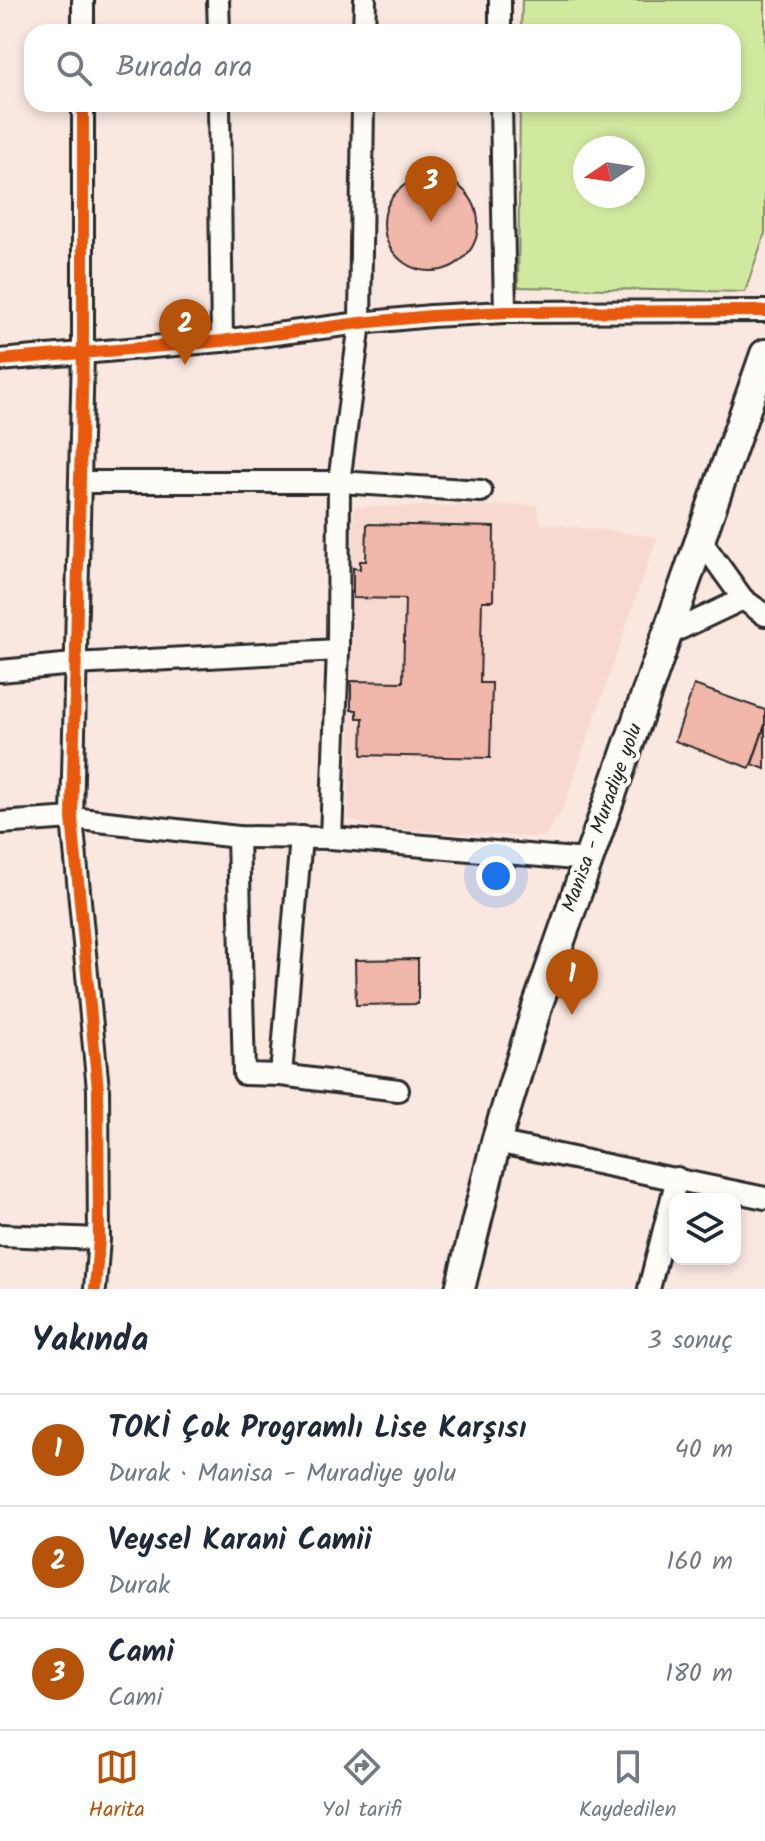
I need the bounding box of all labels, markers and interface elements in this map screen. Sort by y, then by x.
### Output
search box [24,24,741,112]
text: Burada ara [116,44,253,92]
icon: search [52,46,96,90]
north arrow [573,136,645,208]
pin: 3 [405,156,457,222]
pin: 2 [159,299,211,365]
street label: Manisa - Muradiye yolu [554,719,652,917]
your location [476,856,516,896]
pin: 1 [546,949,598,1015]
map controls [669,1193,741,1265]
button: layers [669,1193,741,1265]
text: Yakında [32,1314,149,1368]
text: 3 sonuç [647,1320,733,1362]
text: TOKİ Çok Programlı Lise Karşısı [108,1405,526,1453]
text: 1 [54,1429,62,1471]
text: 40 m [675,1429,733,1471]
text: Durak · Manisa - Muradiye yolu [108,1453,456,1495]
text: Veysel Karani Camii [108,1517,372,1565]
text: 2 [50,1541,66,1583]
text: 160 m [666,1541,733,1583]
text: Durak [108,1565,170,1607]
text: Cami [108,1629,174,1677]
text: 3 [51,1653,65,1695]
text: 180 m [665,1653,733,1695]
text: Cami [108,1677,163,1719]
tab: Harita [89,1745,145,1828]
tab: Yol tarifi [322,1745,402,1828]
tab: Kaydedilen [579,1745,676,1828]

